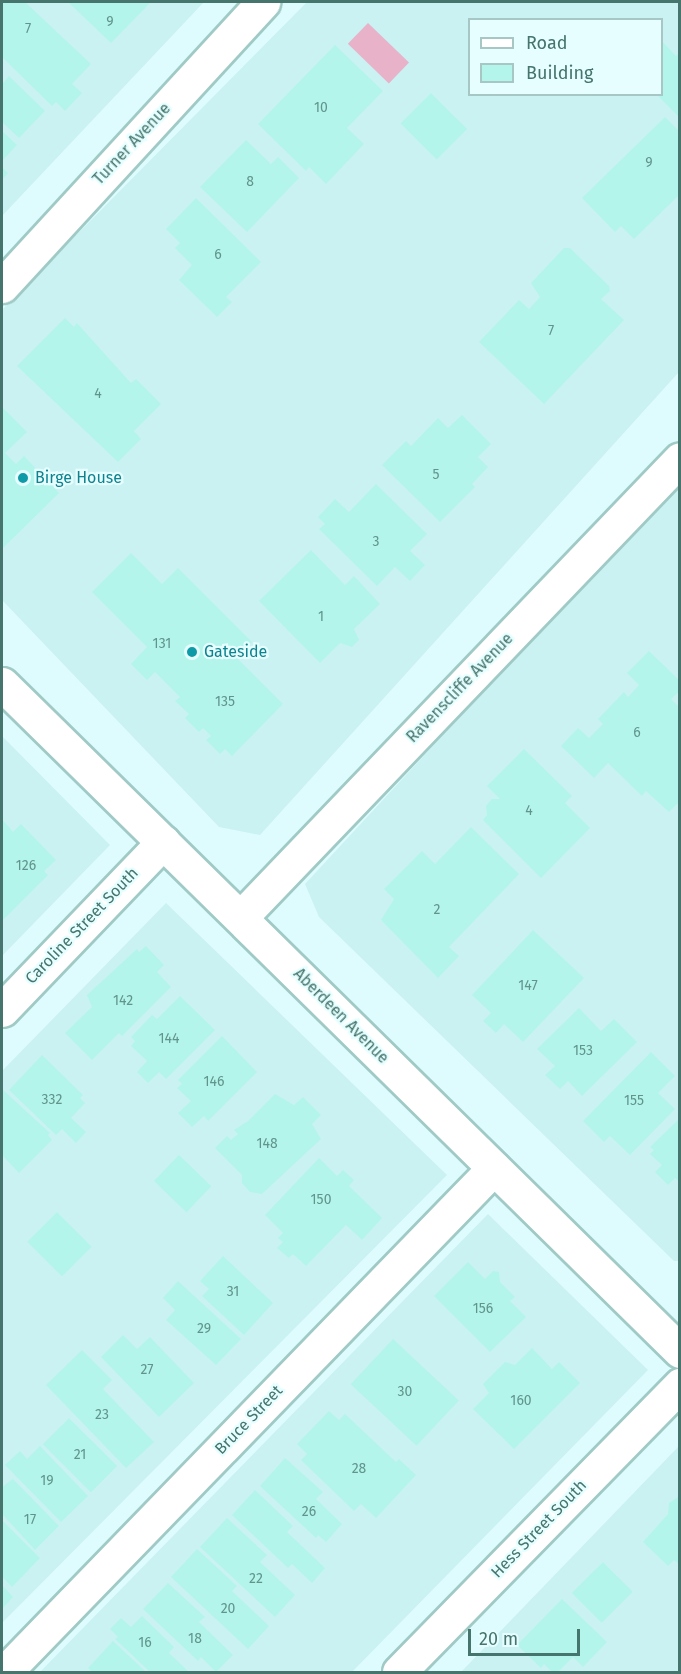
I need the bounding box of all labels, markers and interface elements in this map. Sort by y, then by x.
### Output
house number: 9 [106,14,114,30]
legend [468,18,663,96]
house number: 7 [25,21,31,37]
text: Road [526,32,568,54]
text: Building [526,62,593,84]
street label: Turner Avenue [89,99,175,189]
house number: 10 [314,100,328,116]
house number: 9 [645,155,653,171]
house number: 8 [246,174,254,190]
house number: 6 [214,247,222,263]
house number: 7 [548,323,554,339]
house number: 4 [94,386,102,402]
house number: 5 [432,467,440,483]
place label: Birge House [35,468,122,488]
marker: Birge House [16,471,30,485]
house number: 3 [373,534,379,550]
house number: 1 [318,609,324,625]
street label: Ravenscliffe Avenue [403,629,517,747]
house number: 131 [153,636,171,652]
place label: Gateside [204,642,267,662]
marker: Gateside [185,645,199,659]
house number: 135 [215,694,235,710]
house number: 6 [633,725,641,741]
house number: 4 [525,803,533,819]
house number: 126 [16,858,36,874]
street label: Caroline Street South [22,864,142,988]
house number: 2 [434,902,440,918]
street label: Aberdeen Avenue [289,964,393,1068]
house number: 147 [518,978,538,994]
house number: 142 [113,993,133,1009]
house number: 144 [159,1031,179,1047]
house number: 153 [573,1043,593,1059]
house number: 146 [204,1074,224,1090]
house number: 332 [42,1092,62,1108]
house number: 155 [624,1093,644,1109]
house number: 148 [256,1136,278,1152]
house number: 150 [311,1192,331,1208]
house number: 31 [227,1284,239,1300]
house number: 156 [473,1301,493,1317]
house number: 29 [197,1321,211,1337]
house number: 27 [140,1362,154,1378]
street label: Bruce Street [211,1381,287,1459]
house number: 30 [398,1384,412,1400]
house number: 160 [510,1393,532,1409]
house number: 23 [95,1407,109,1423]
house number: 21 [74,1447,86,1463]
house number: 28 [352,1461,366,1477]
house number: 19 [40,1473,54,1489]
street label: Hess Street South [487,1476,591,1582]
house number: 26 [302,1504,316,1520]
house number: 17 [24,1512,36,1528]
house number: 22 [249,1571,263,1587]
house number: 20 [221,1601,235,1617]
scale bar [471,1617,584,1655]
text: 20 m [479,1628,518,1650]
house number: 18 [188,1631,202,1647]
house number: 16 [138,1635,152,1651]

